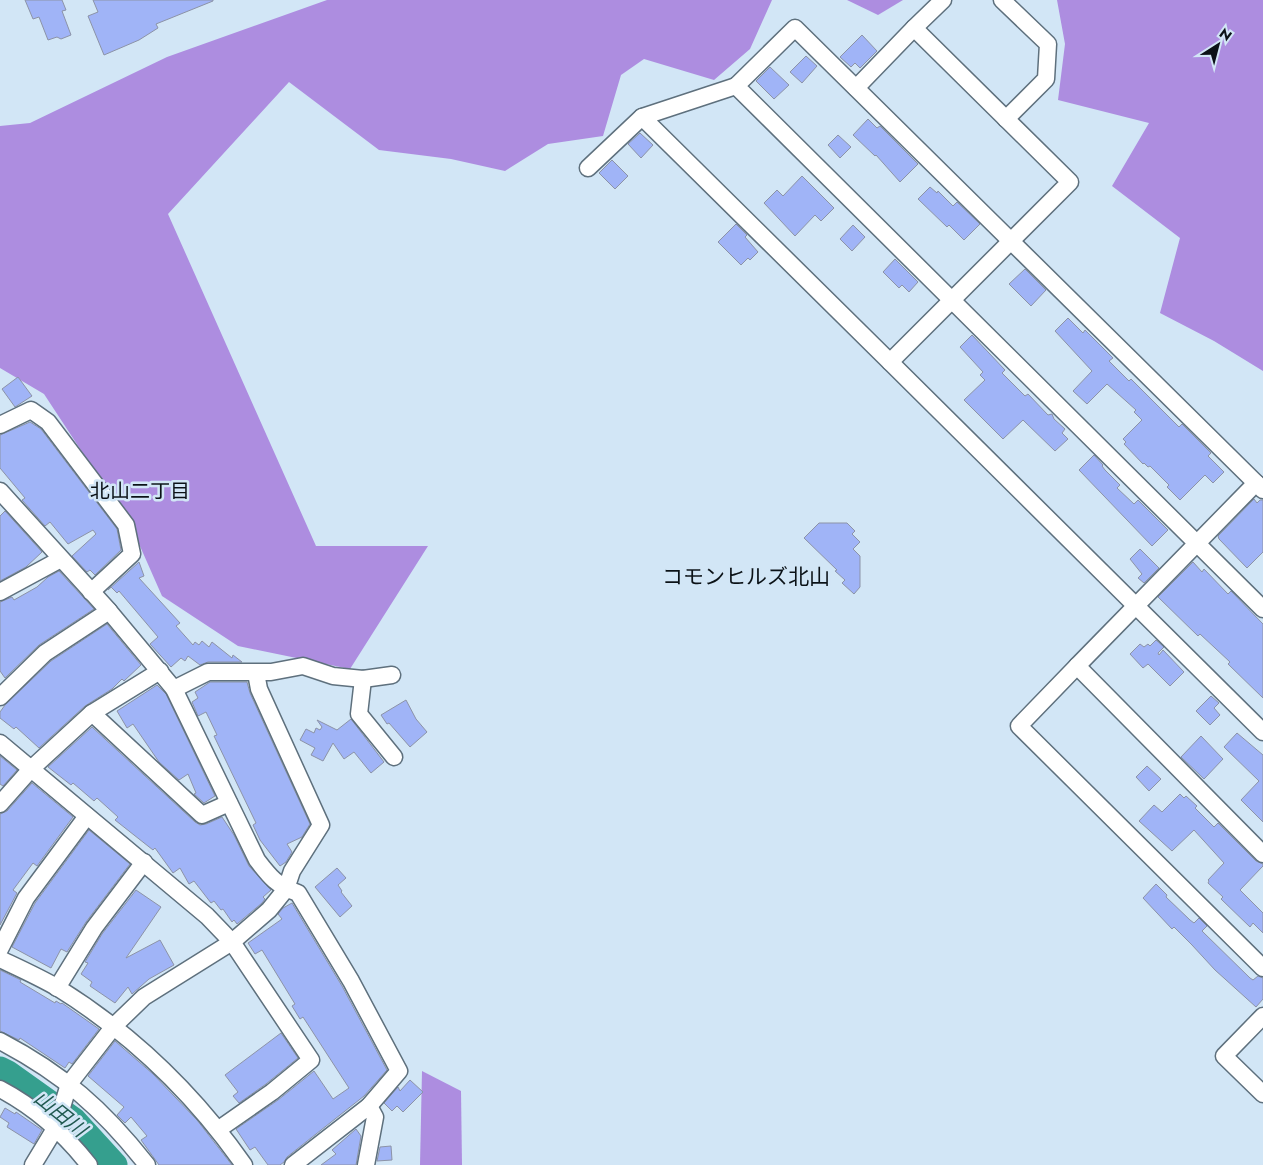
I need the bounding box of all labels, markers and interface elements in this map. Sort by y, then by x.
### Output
north arrow [1193,20,1243,70]
text: N [1215,23,1236,46]
district label: 北山二丁目 [90,477,190,506]
district label: コモンヒルズ北山 [662,562,830,592]
water label: 山田川 [28,1084,94,1145]

